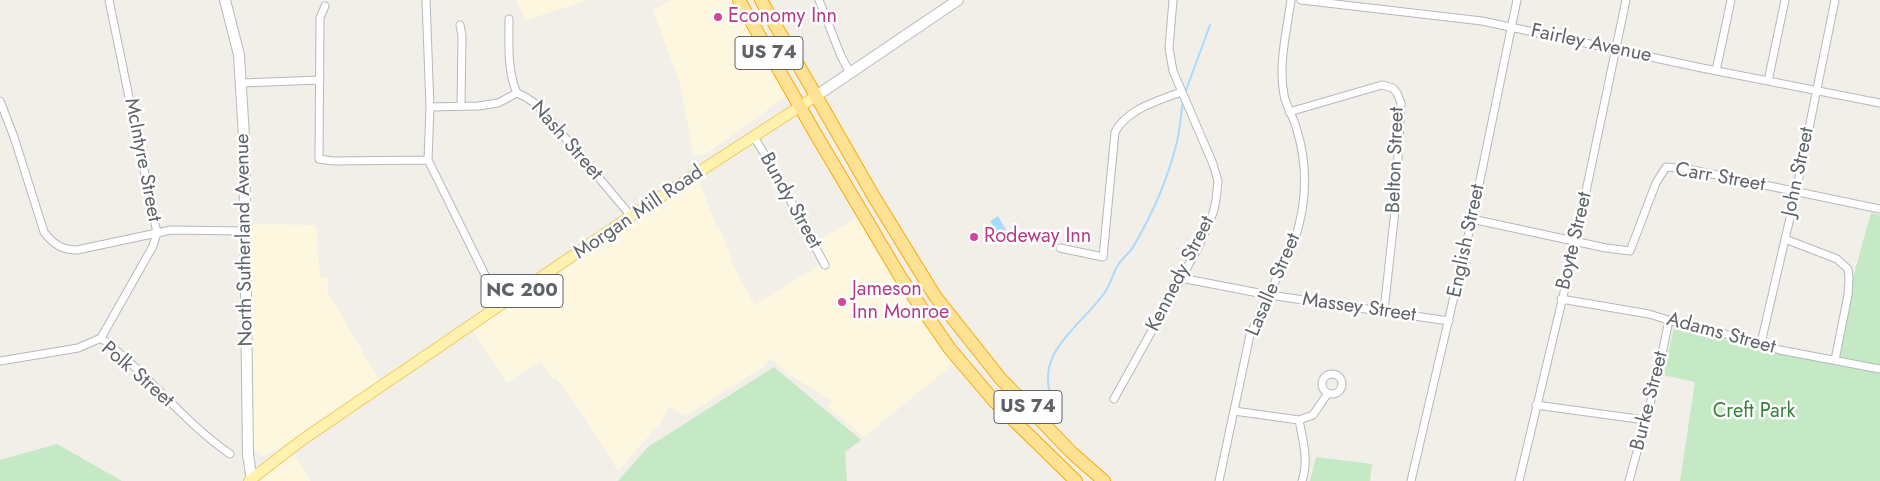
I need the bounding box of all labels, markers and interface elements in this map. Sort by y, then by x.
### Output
place label: Economy Inn [728,5,837,29]
marker: Economy Inn [712,11,724,23]
street label: Fairley Avenue [1528,19,1654,69]
road number: US 74 [735,36,803,70]
street label: McIntyre Street [118,96,166,224]
street label: Nash Street [525,96,607,186]
street label: Belton Street [1382,107,1410,213]
street label: John Street [1778,125,1820,219]
street label: North Sutherland Avenue [231,133,259,347]
street label: Bundy Street [754,149,826,253]
street label: Carr Street [1673,158,1767,198]
street label: Morgan Mill Road [570,161,708,265]
street label: English Street [1443,182,1491,300]
street label: Boyte Street [1552,190,1598,292]
street label: Kennedy Street [1142,212,1220,336]
place label: Rodeway Inn [984,225,1091,249]
street label: Lasalle Street [1242,230,1306,340]
marker: Rodeway Inn [968,231,980,243]
road number: NC 200 [481,274,563,308]
place label: Jameson Inn Monroe [852,278,949,325]
street label: Massey Street [1301,288,1417,328]
marker: Jameson Inn Monroe [836,296,848,308]
street label: Adams Street [1664,308,1778,360]
street label: Polk Street [96,337,178,413]
street label: Burke Street [1626,349,1674,453]
road number: US 74 [994,391,1062,424]
park label: Creft Park [1713,400,1795,424]

